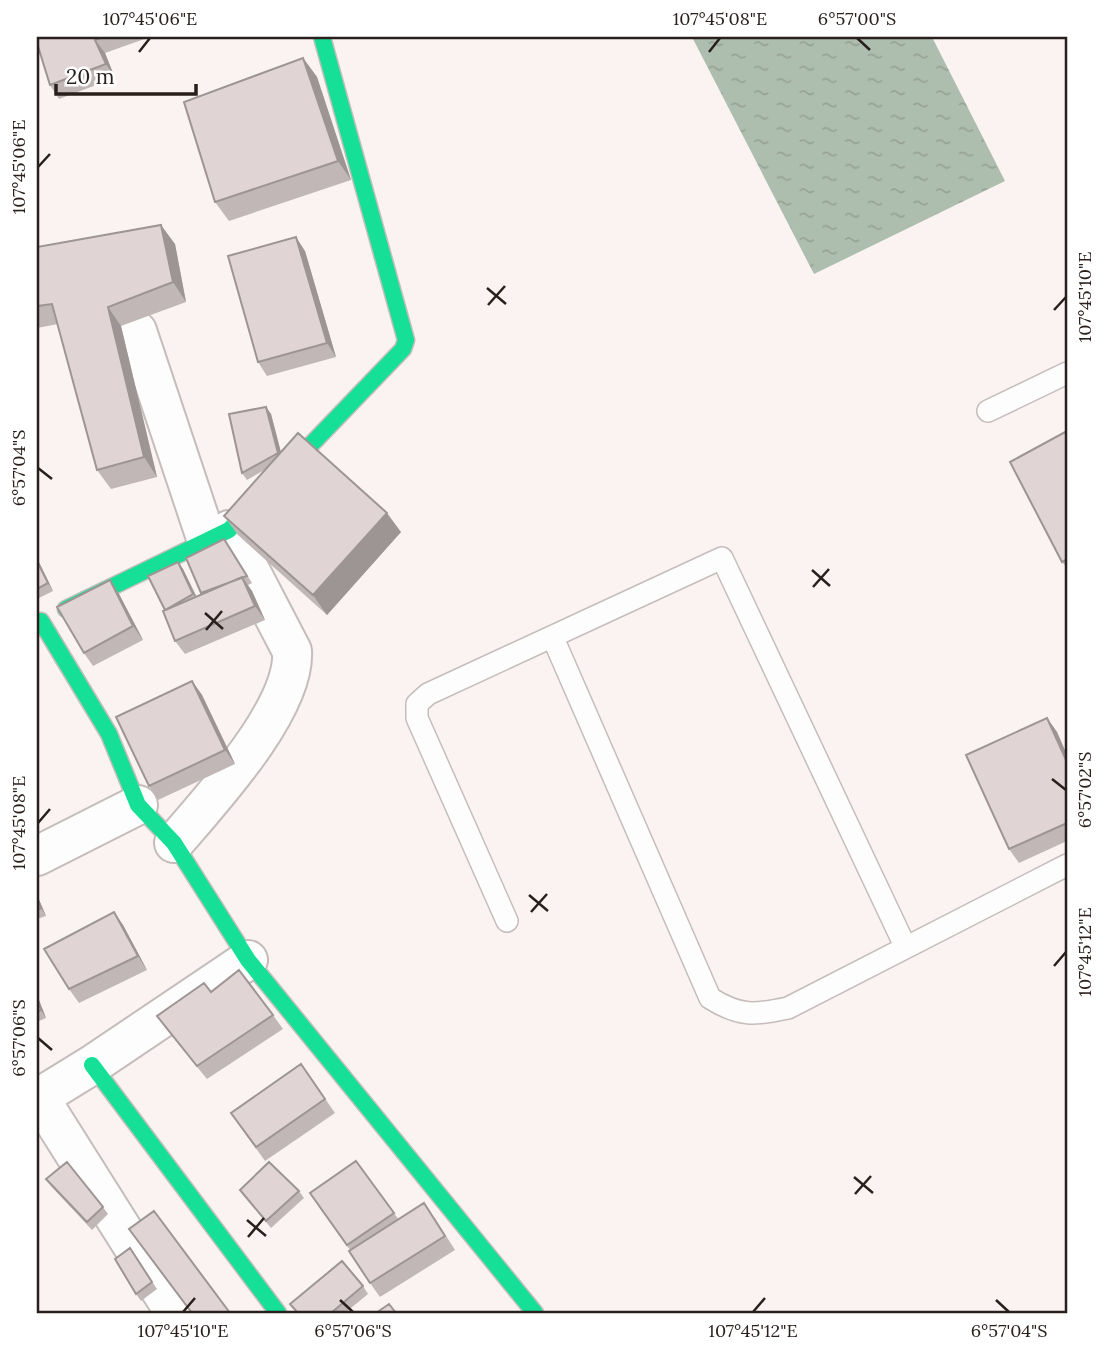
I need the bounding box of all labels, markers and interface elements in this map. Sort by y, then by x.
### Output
text: 107°45'06"E [103,7,197,30]
text: 107°45'08"E [673,7,767,30]
text: 6°57'00"S [818,7,896,30]
scale bar [56,52,196,96]
text: 20 m [66,63,115,90]
text: 107°45'06"E [7,120,30,214]
text: 107°45'10"E [1073,252,1096,342]
text: 6°57'04"S [7,430,30,506]
text: 6°57'02"S [1073,752,1096,828]
text: 107°45'08"E [7,776,30,870]
text: 107°45'12"E [1073,907,1096,997]
text: 6°57'06"S [7,999,30,1077]
text: 107°45'10"E [138,1319,228,1342]
text: 6°57'06"S [314,1319,392,1342]
text: 107°45'12"E [708,1319,798,1342]
text: 6°57'04"S [971,1319,1047,1342]

